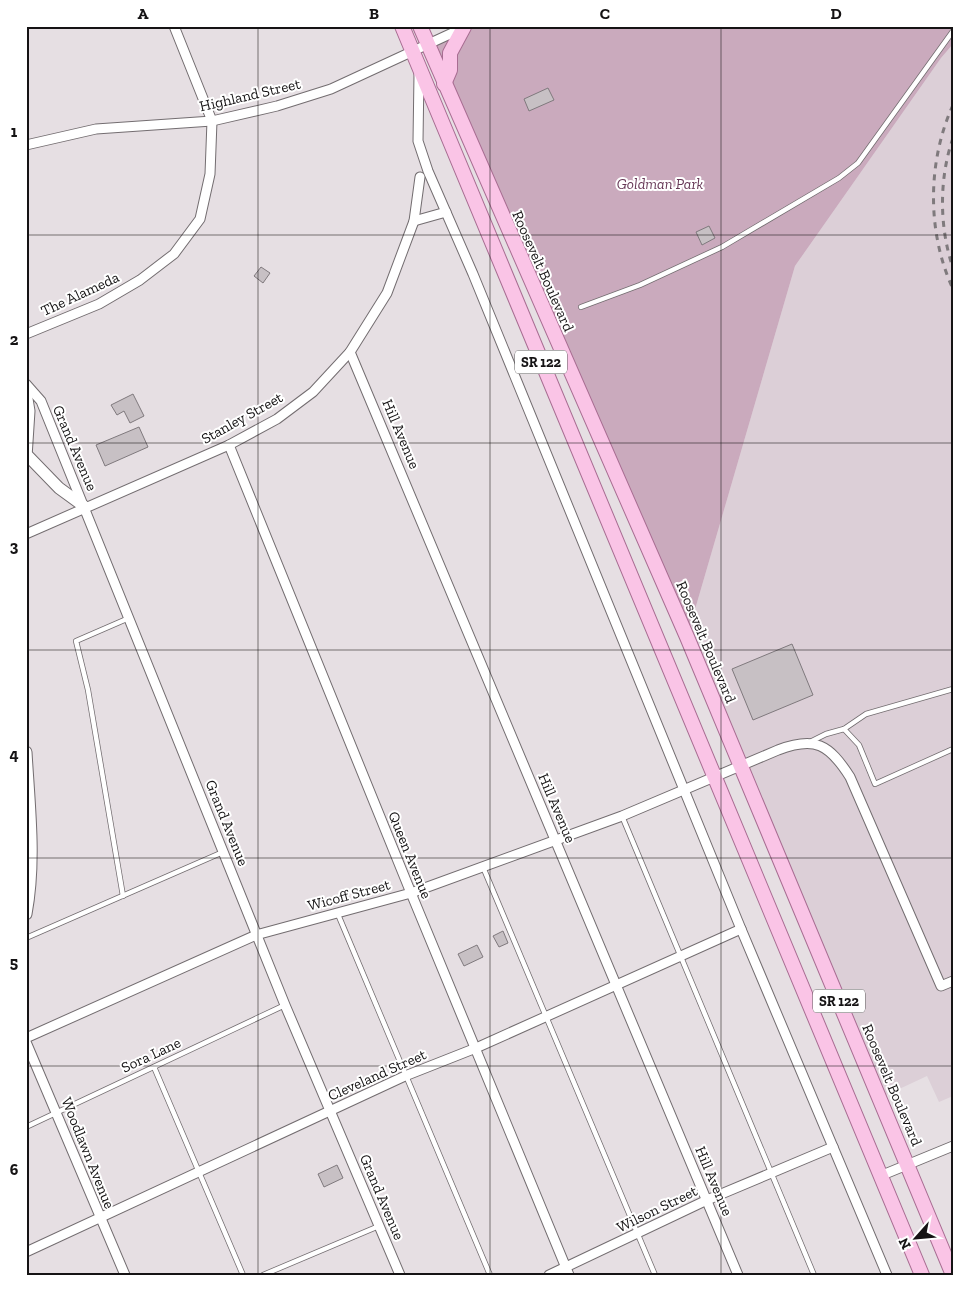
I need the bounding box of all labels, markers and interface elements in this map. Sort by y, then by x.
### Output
text: A [138,4,149,23]
text: B [369,4,379,23]
text: C [600,4,610,23]
text: D [830,4,842,23]
street label: Highland Street [198,75,303,115]
text: 1 [11,122,18,141]
park label: Goldman Park [617,175,704,193]
street label: Roosevelt Boulevard [508,208,578,335]
street label: The Alameda [38,268,122,320]
text: 2 [10,330,19,349]
road number: SR 122 [515,351,567,374]
street label: Stanley Street [198,388,286,448]
street label: Hill Avenue [378,396,424,472]
street label: Grand Avenue [49,402,101,494]
text: 3 [10,537,19,556]
street label: Roosevelt Boulevard [672,578,740,706]
text: 4 [9,745,19,764]
street label: Hill Avenue [534,770,580,846]
street label: Grand Avenue [202,777,252,869]
street label: Queen Avenue [384,809,436,901]
street label: Wicoff Street [306,875,393,915]
text: 5 [10,953,18,972]
road number: SR 122 [813,989,865,1012]
street label: Roosevelt Boulevard [858,1021,926,1149]
street label: Sora Lane [118,1033,184,1077]
street label: Cleveland Street [325,1045,429,1105]
street label: Woodlawn Avenue [57,1095,119,1211]
street label: Hill Avenue [691,1143,737,1219]
street label: Grand Avenue [356,1151,408,1243]
text: 6 [10,1160,19,1179]
street label: Wilson Street [614,1181,701,1236]
north arrow [892,1214,942,1264]
text: N [895,1235,915,1252]

